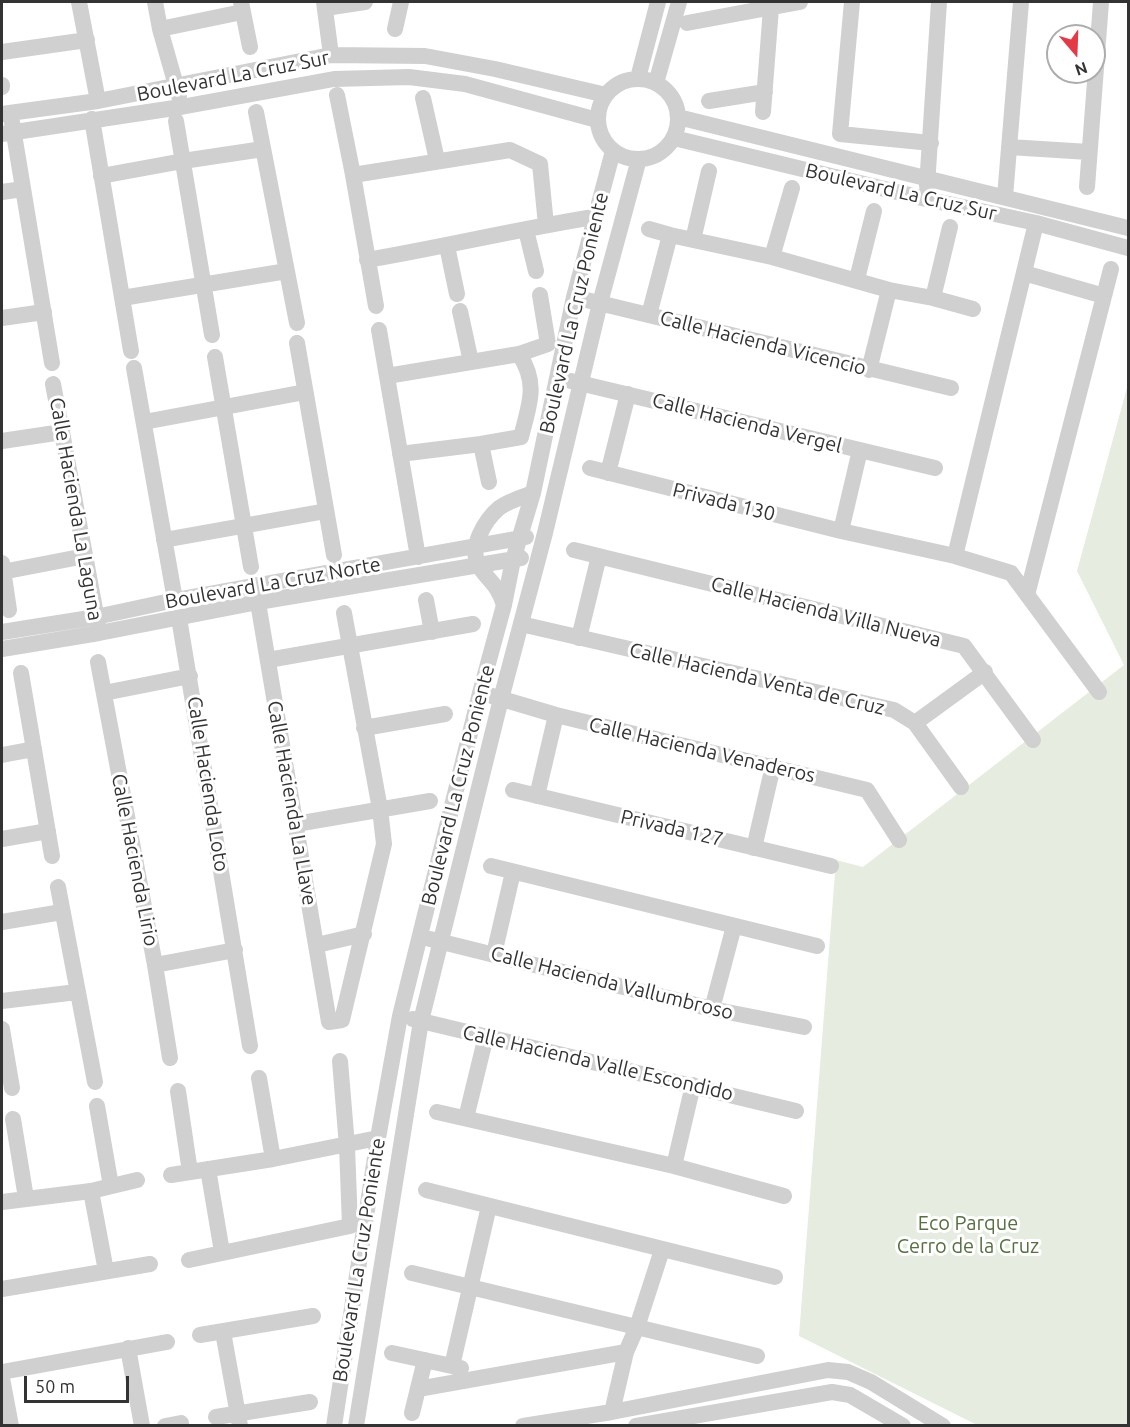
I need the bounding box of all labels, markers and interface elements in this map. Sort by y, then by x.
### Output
north arrow [1046,24,1106,84]
street label: Boulevard La Cruz Sur [135,46,331,106]
text: N [1073,59,1090,80]
street label: Boulevard La Cruz Sur [803,158,999,226]
street label: Boulevard La Cruz Poniente [535,190,613,436]
street label: Calle Hacienda Vicencio [657,306,869,380]
street label: Calle Hacienda Vergel [650,388,844,458]
street label: Calle Hacienda La Laguna [45,396,107,622]
street label: Privada 130 [670,478,778,526]
street label: Boulevard La Cruz Norte [163,552,383,614]
street label: Calle Hacienda Villa Nueva [708,572,944,652]
street label: Calle Hacienda Venta de Cruz [627,638,887,720]
street label: Boulevard La Cruz Poniente [416,662,500,908]
street label: Calle Hacienda Loto [182,694,234,874]
street label: Calle Hacienda La Llave [262,699,322,907]
street label: Calle Hacienda Venaderos [587,712,817,788]
street label: Calle Hacienda Lirio [107,772,163,948]
street label: Privada 127 [618,805,726,851]
street label: Calle Hacienda Vallumbroso [488,941,736,1025]
street label: Calle Hacienda Valle Escondido [460,1020,736,1106]
street label: Boulevard La Cruz Poniente [328,1136,390,1384]
park label: Eco Parque Cerro de la Cruz [897,1211,1039,1258]
scale bar [27,1364,132,1402]
text: 50 m [35,1376,75,1396]

